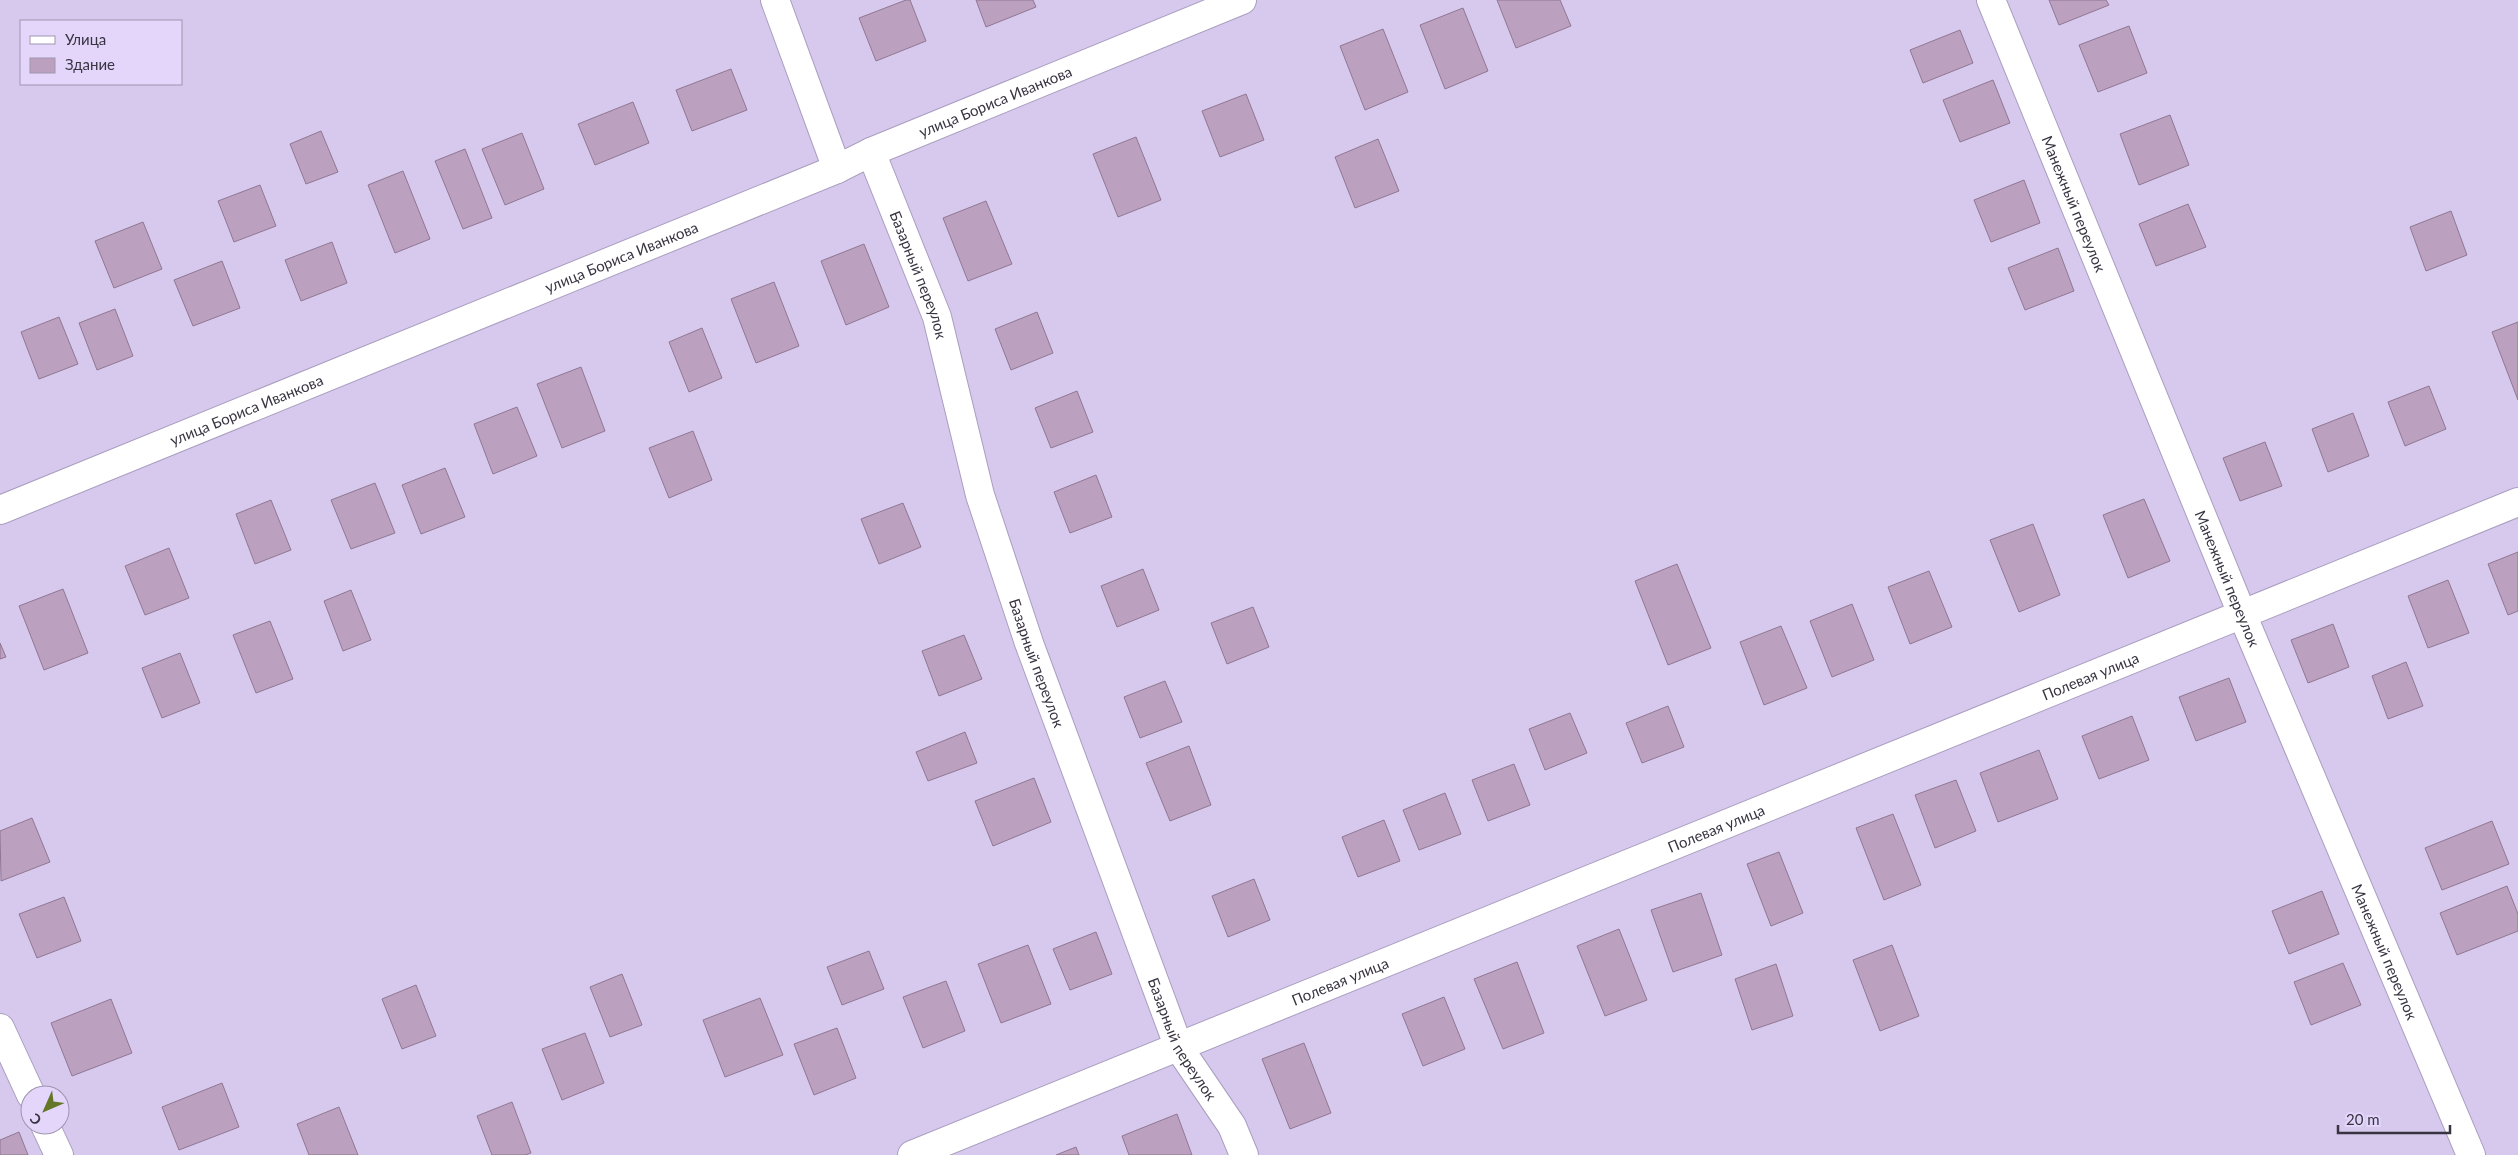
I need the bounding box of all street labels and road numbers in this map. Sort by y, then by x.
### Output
street label: улица Бориса Иванкова [916,62,1074,141]
street label: Манежный переулок [2038,133,2110,275]
street label: Базарный переулок [886,208,951,341]
street label: улица Бориса Иванкова [542,218,701,296]
street label: улица Бориса Иванкова [167,370,326,449]
street label: Манежный переулок [2192,508,2264,650]
street label: Базарный переулок [1006,596,1068,730]
street label: Полевая улица [2039,648,2141,704]
street label: Полевая улица [1665,800,1767,856]
street label: Манежный переулок [2348,881,2422,1022]
street label: Полевая улица [1289,953,1391,1009]
street label: Базарный переулок [1145,975,1221,1104]

